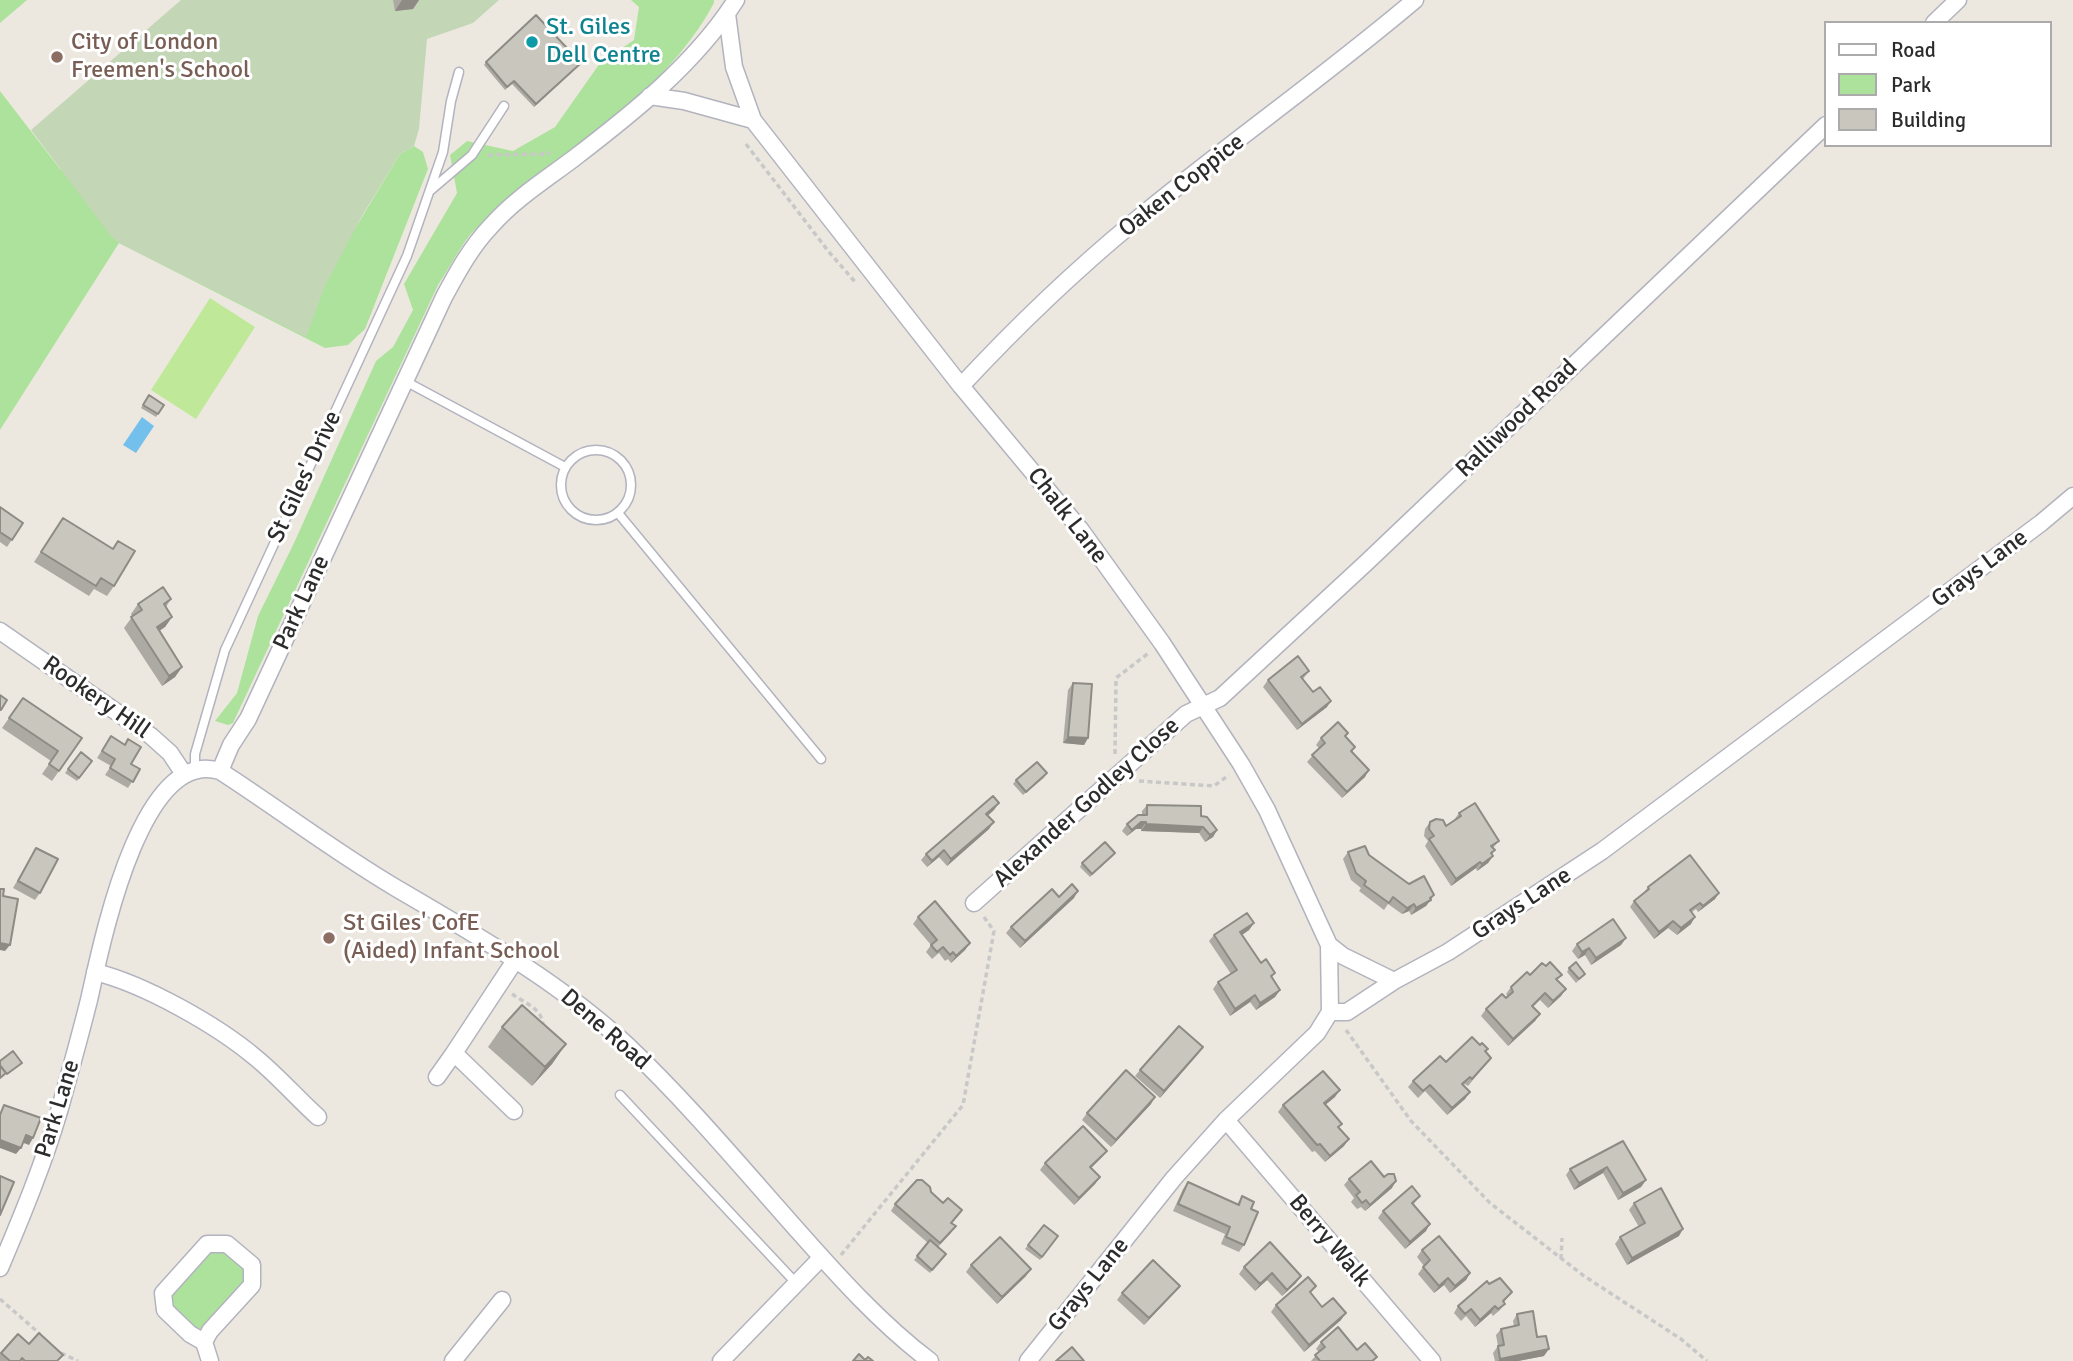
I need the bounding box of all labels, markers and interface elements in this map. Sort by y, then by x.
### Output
place label: St. Giles Dell Centre [546,14,661,70]
legend [1825,21,2052,147]
place label: City of London Freemen's School [71,29,250,85]
marker: St. Giles Dell Centre [524,34,540,50]
text: Road [1891,37,1936,63]
marker: City of London Freemen's School [49,49,65,65]
text: Park [1891,72,1931,98]
text: Building [1891,107,1966,133]
street label: Oaken Coppice [1113,128,1251,244]
street label: Ralliwood Road [1450,354,1584,484]
street label: St Giles' Drive [262,406,348,548]
street label: Chalk Lane [1021,462,1113,570]
street label: Grays Lane [1926,524,2034,614]
street label: Park Lane [268,551,336,655]
street label: Rookery Hill [37,650,155,746]
street label: Alexander Godley Close [988,712,1186,894]
street label: Grays Lane [1467,861,1577,947]
place label: St Giles' CofE (Aided) Infant School [343,910,560,966]
marker: St Giles' CofE (Aided) Infant School [321,930,337,946]
street label: Dene Road [554,983,656,1077]
street label: Park Lane [29,1057,87,1161]
street label: Berry Walk [1282,1189,1376,1293]
street label: Grays Lane [1042,1232,1136,1338]

